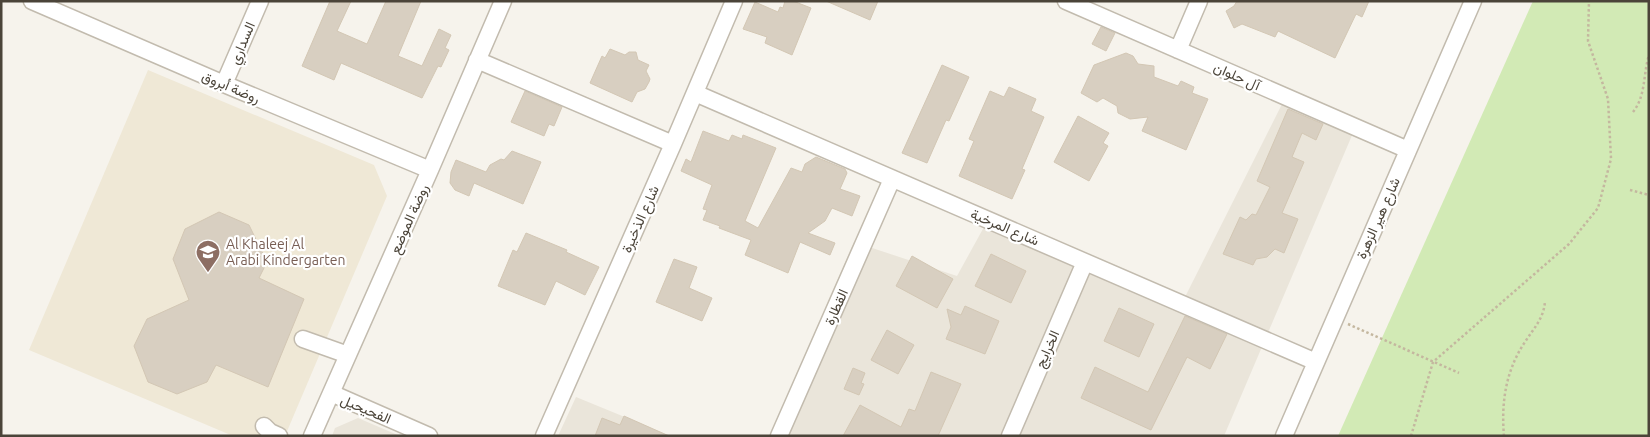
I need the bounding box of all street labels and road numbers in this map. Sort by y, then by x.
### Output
street label: السداري [226,19,262,68]
street label: آل حلوان [1210,59,1264,96]
street label: روضة أبروق [199,68,263,107]
street label: شارع هير الزهرة [1353,175,1406,262]
street label: روضة الموضع [387,181,434,258]
street label: شارع الذخيرة [618,183,665,256]
street label: شارع المرخية [967,205,1042,251]
street label: القطارة [821,287,852,328]
street label: الخرايج [1032,328,1065,371]
street label: الفحيحيل [338,391,394,428]

